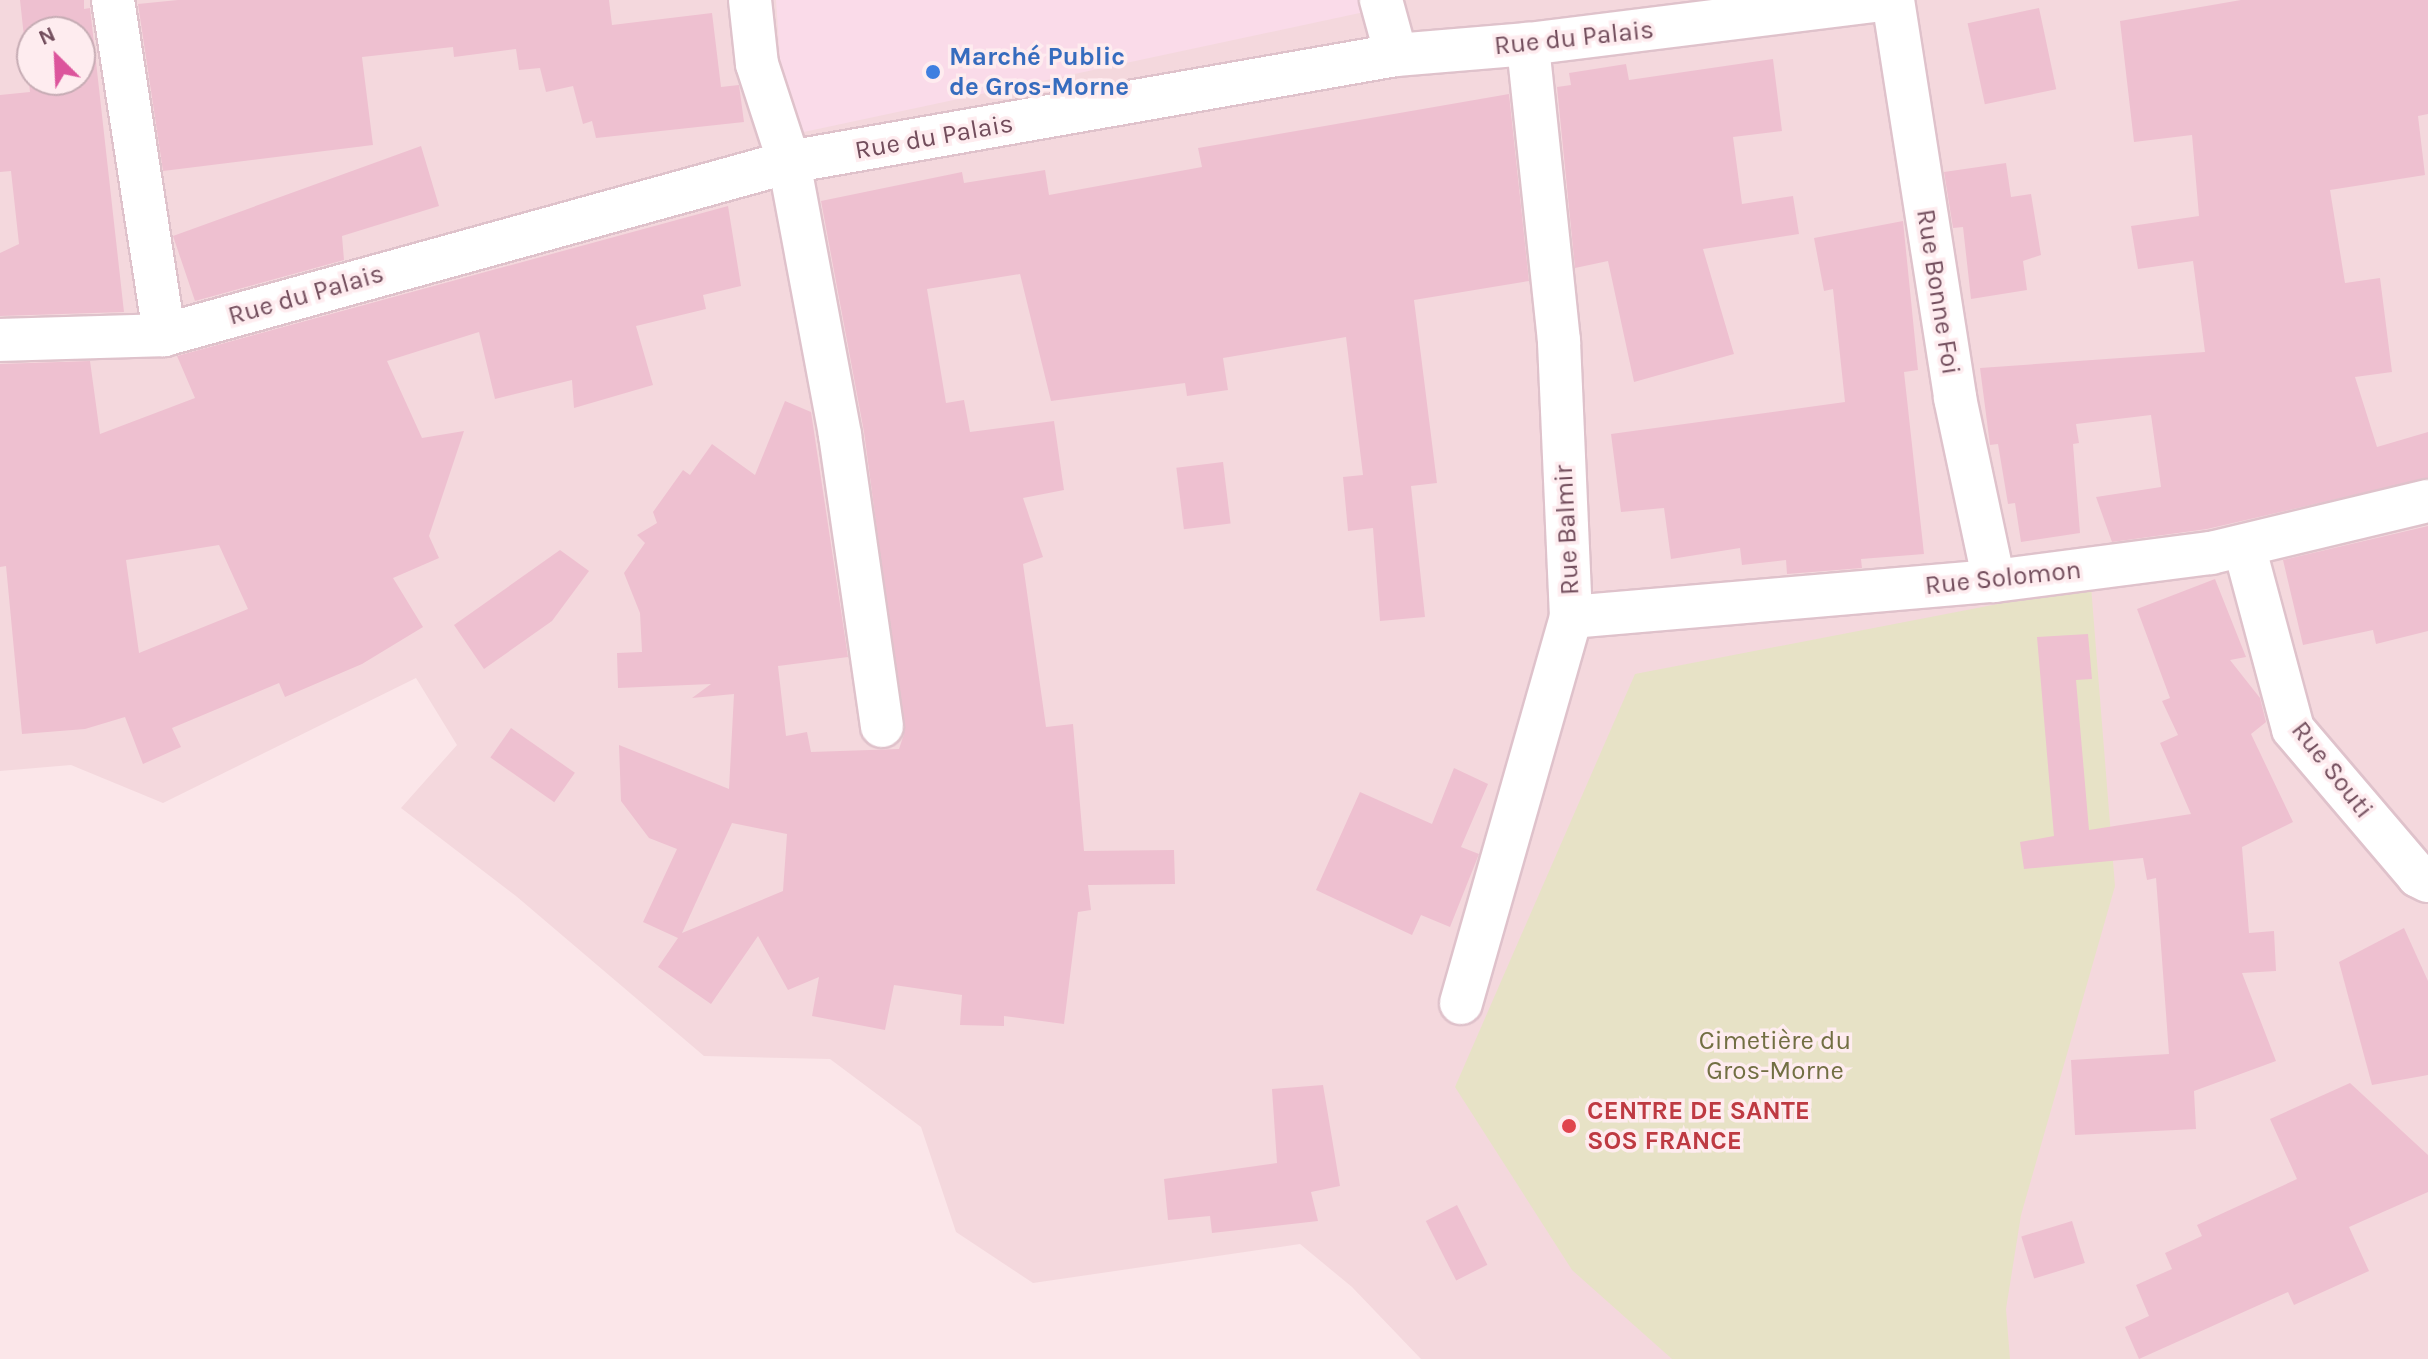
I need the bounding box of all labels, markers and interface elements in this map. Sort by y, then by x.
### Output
street label: Rue du Palais [1493,14,1655,62]
north arrow [16,16,96,96]
text: N [35,21,60,51]
place label: Marché Public de Gros-Morne [949,41,1129,102]
marker: Marché Public de Gros-Morne [924,63,942,81]
street label: Rue du Palais [852,108,1016,166]
street label: Rue Bonne Foi [1910,207,1966,377]
street label: Rue du Palais [225,258,387,332]
street label: Rue Balmir [1548,464,1586,596]
street label: Rue Solomon [1923,554,2083,602]
street label: Rue Souti [2284,715,2380,825]
park label: Cimetière du Gros-Morne [1699,1025,1851,1086]
place label: CENTRE DE SANTE SOS FRANCE [1587,1095,1810,1156]
marker: CENTRE DE SANTE SOS FRANCE [1558,1115,1580,1137]

